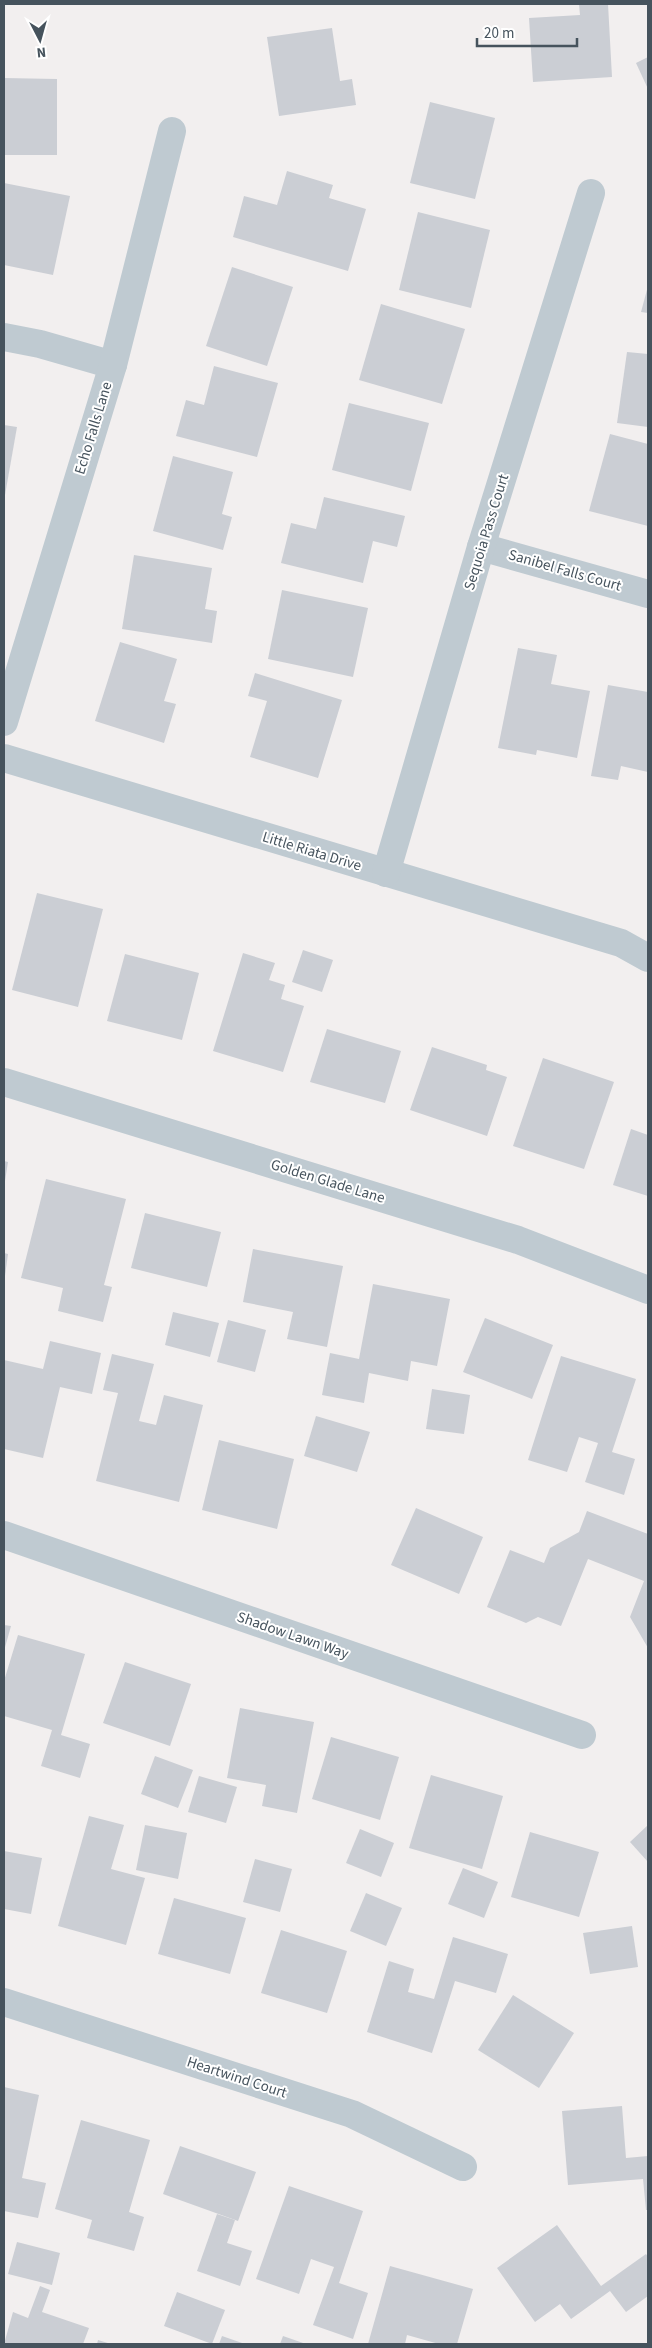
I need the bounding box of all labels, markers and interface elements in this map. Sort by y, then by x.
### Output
north arrow [15,15,65,65]
scale bar [477,15,577,47]
text: 20 m [484,23,514,44]
text: N [36,42,47,62]
street label: Echo Falls Lane [69,379,118,477]
street label: Sequoia Pass Court [459,471,514,593]
street label: Sanibel Falls Court [506,544,624,597]
street label: Little Riata Drive [260,826,364,877]
street label: Golden Glade Lane [268,1154,387,1209]
street label: Shadow Lawn Way [234,1607,352,1664]
street label: Heartwind Court [184,2051,290,2104]

